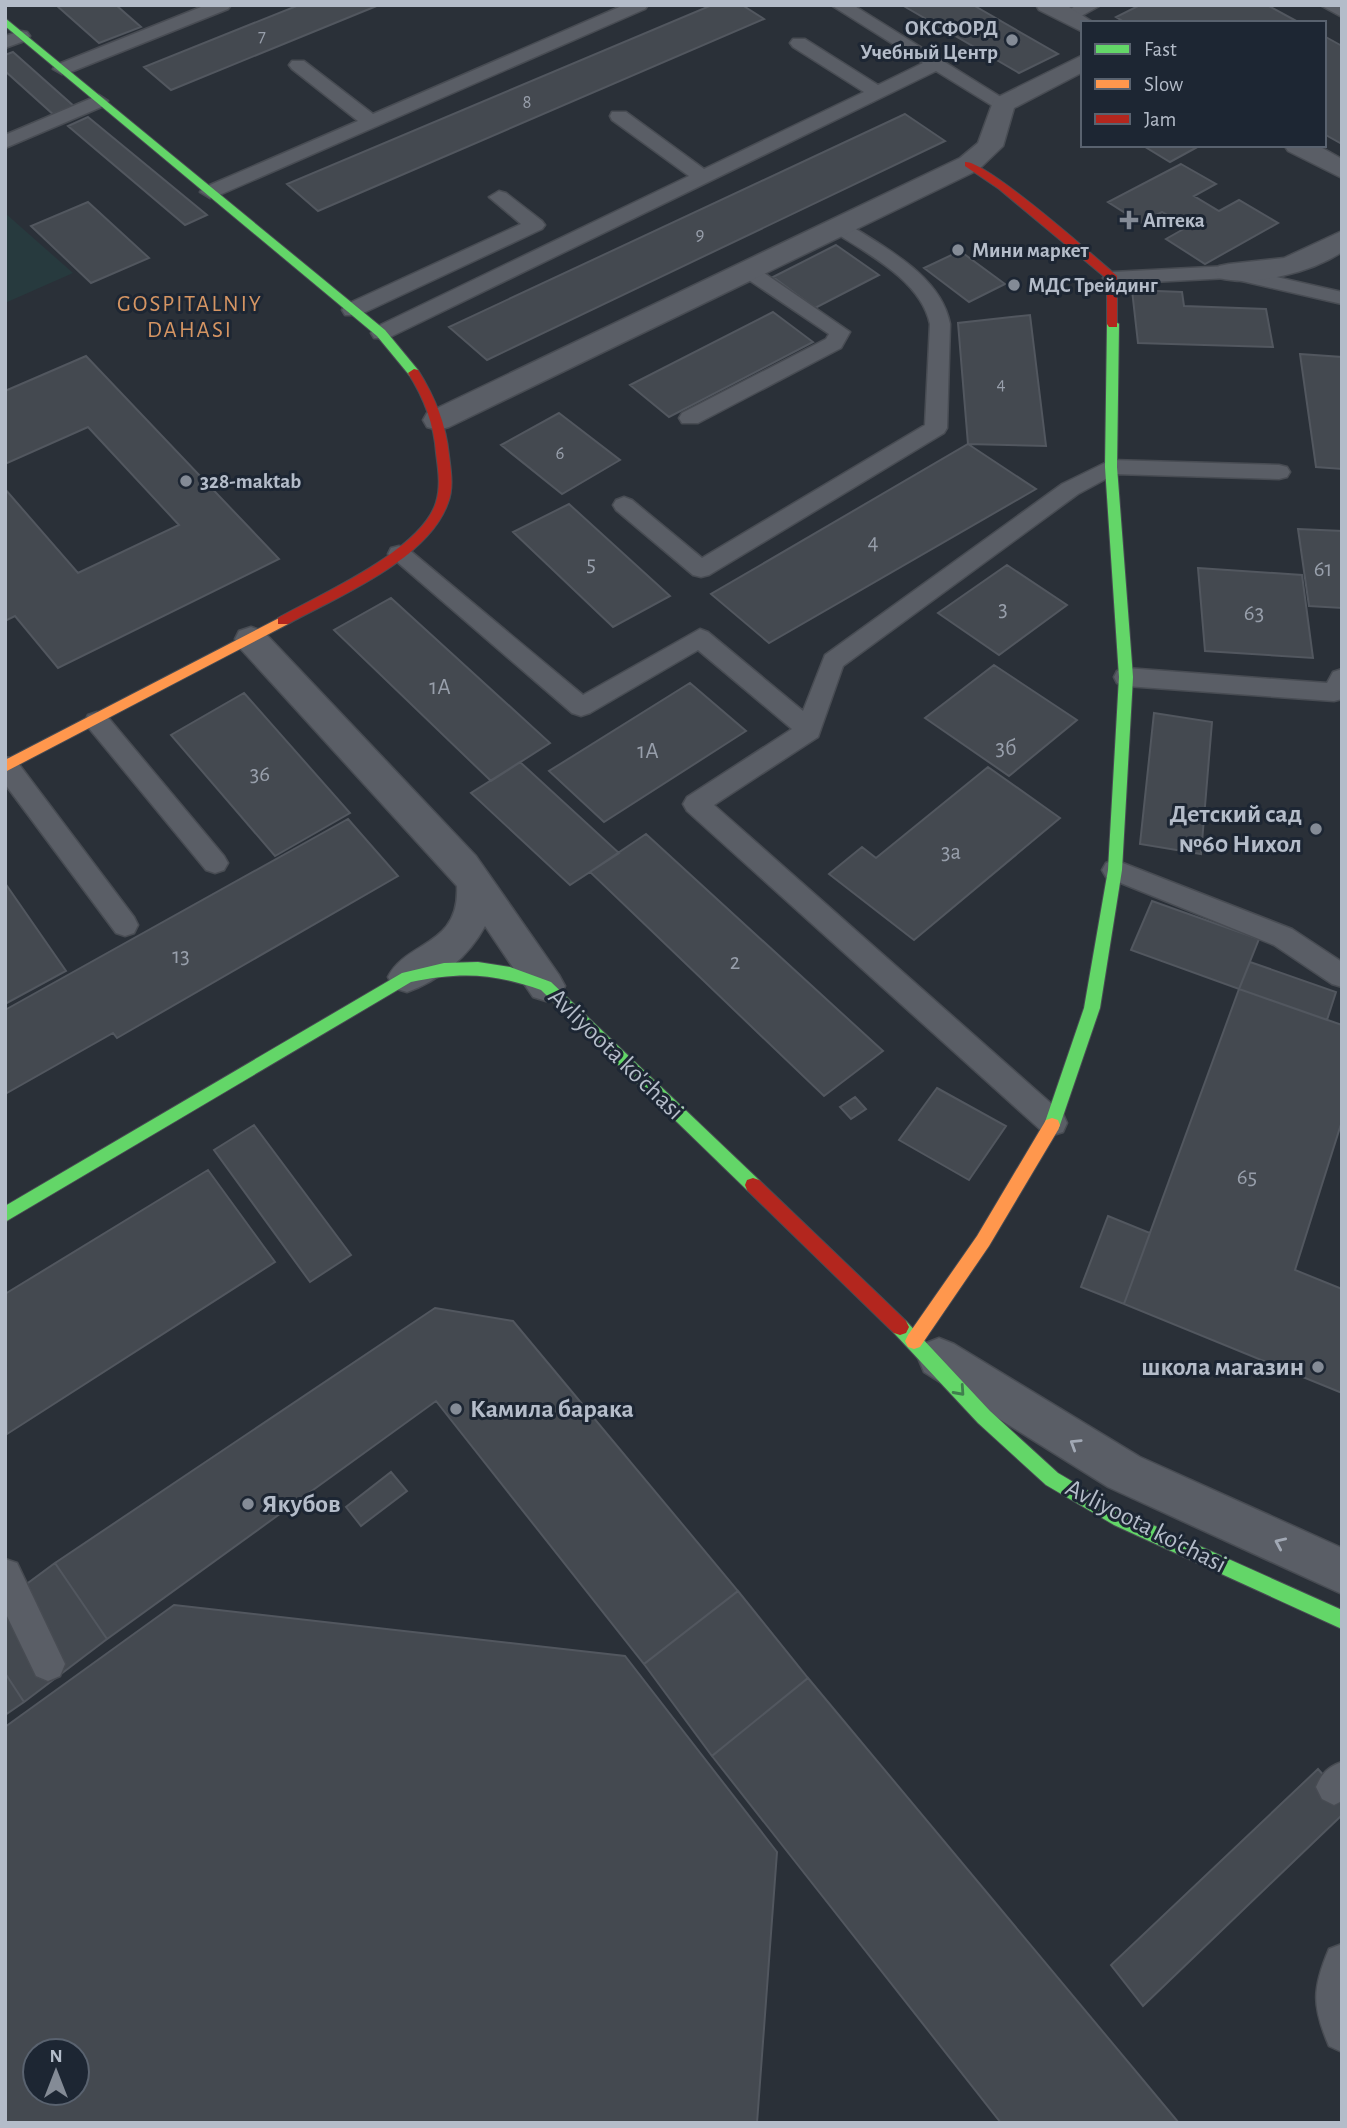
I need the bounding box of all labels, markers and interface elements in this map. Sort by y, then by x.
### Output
place label: ОКСФОРД Учебный Центр [860,18,998,63]
legend [1081,21,1326,147]
house number: 7 [258,27,266,46]
marker: ОКСФОРД Учебный Центр [1004,32,1020,48]
text: Fast [1144,39,1177,60]
text: Slow [1144,74,1183,95]
house number: 8 [522,93,532,112]
text: Jam [1144,109,1176,130]
place label: Аптека [1143,210,1205,231]
marker: Аптека [1121,212,1137,228]
house number: 9 [696,225,705,244]
place label: Мини маркет [972,240,1090,261]
marker: Мини маркет [950,242,966,258]
place label: МДС Трейдинг [1028,275,1158,296]
marker: МДС Трейдинг [1006,277,1022,293]
district label: GOSPITALNIY DAHASI [117,293,263,342]
house number: 4 [996,375,1006,394]
house number: 6 [556,444,565,463]
place label: 328-maktab [200,471,301,492]
marker: 328-maktab [178,473,194,489]
house number: 4 [867,531,879,554]
house number: 5 [586,553,596,576]
house number: 61 [1314,558,1332,581]
house number: 3 [998,598,1008,621]
house number: 63 [1244,602,1264,625]
house number: 1А [429,676,451,699]
house number: 3б [996,737,1016,760]
house number: 1А [637,740,659,763]
house number: 36 [250,763,270,786]
place label: Детский сад №60 Нихол [1169,801,1302,857]
marker: Детский сад №60 Нихол [1308,821,1324,837]
house number: 3а [941,841,961,864]
house number: 13 [172,945,190,968]
house number: 2 [730,951,740,974]
street label: Avliyoota ko'chasi [543,983,689,1125]
house number: 65 [1237,1166,1257,1189]
place label: школа магазин [1141,1354,1304,1380]
marker: школа магазин [1310,1359,1326,1375]
one-way arrow [951,1383,964,1396]
place label: Камила барака [470,1396,634,1422]
marker: Камила барака [448,1401,464,1417]
one-way arrow [1069,1439,1082,1452]
street label: Avliyoota ko'chasi [1061,1474,1231,1578]
place label: Якубов [262,1491,341,1517]
marker: Якубов [240,1496,256,1512]
one-way arrow [1274,1537,1287,1551]
north arrow [21,2037,91,2107]
text: N [49,2047,63,2066]

